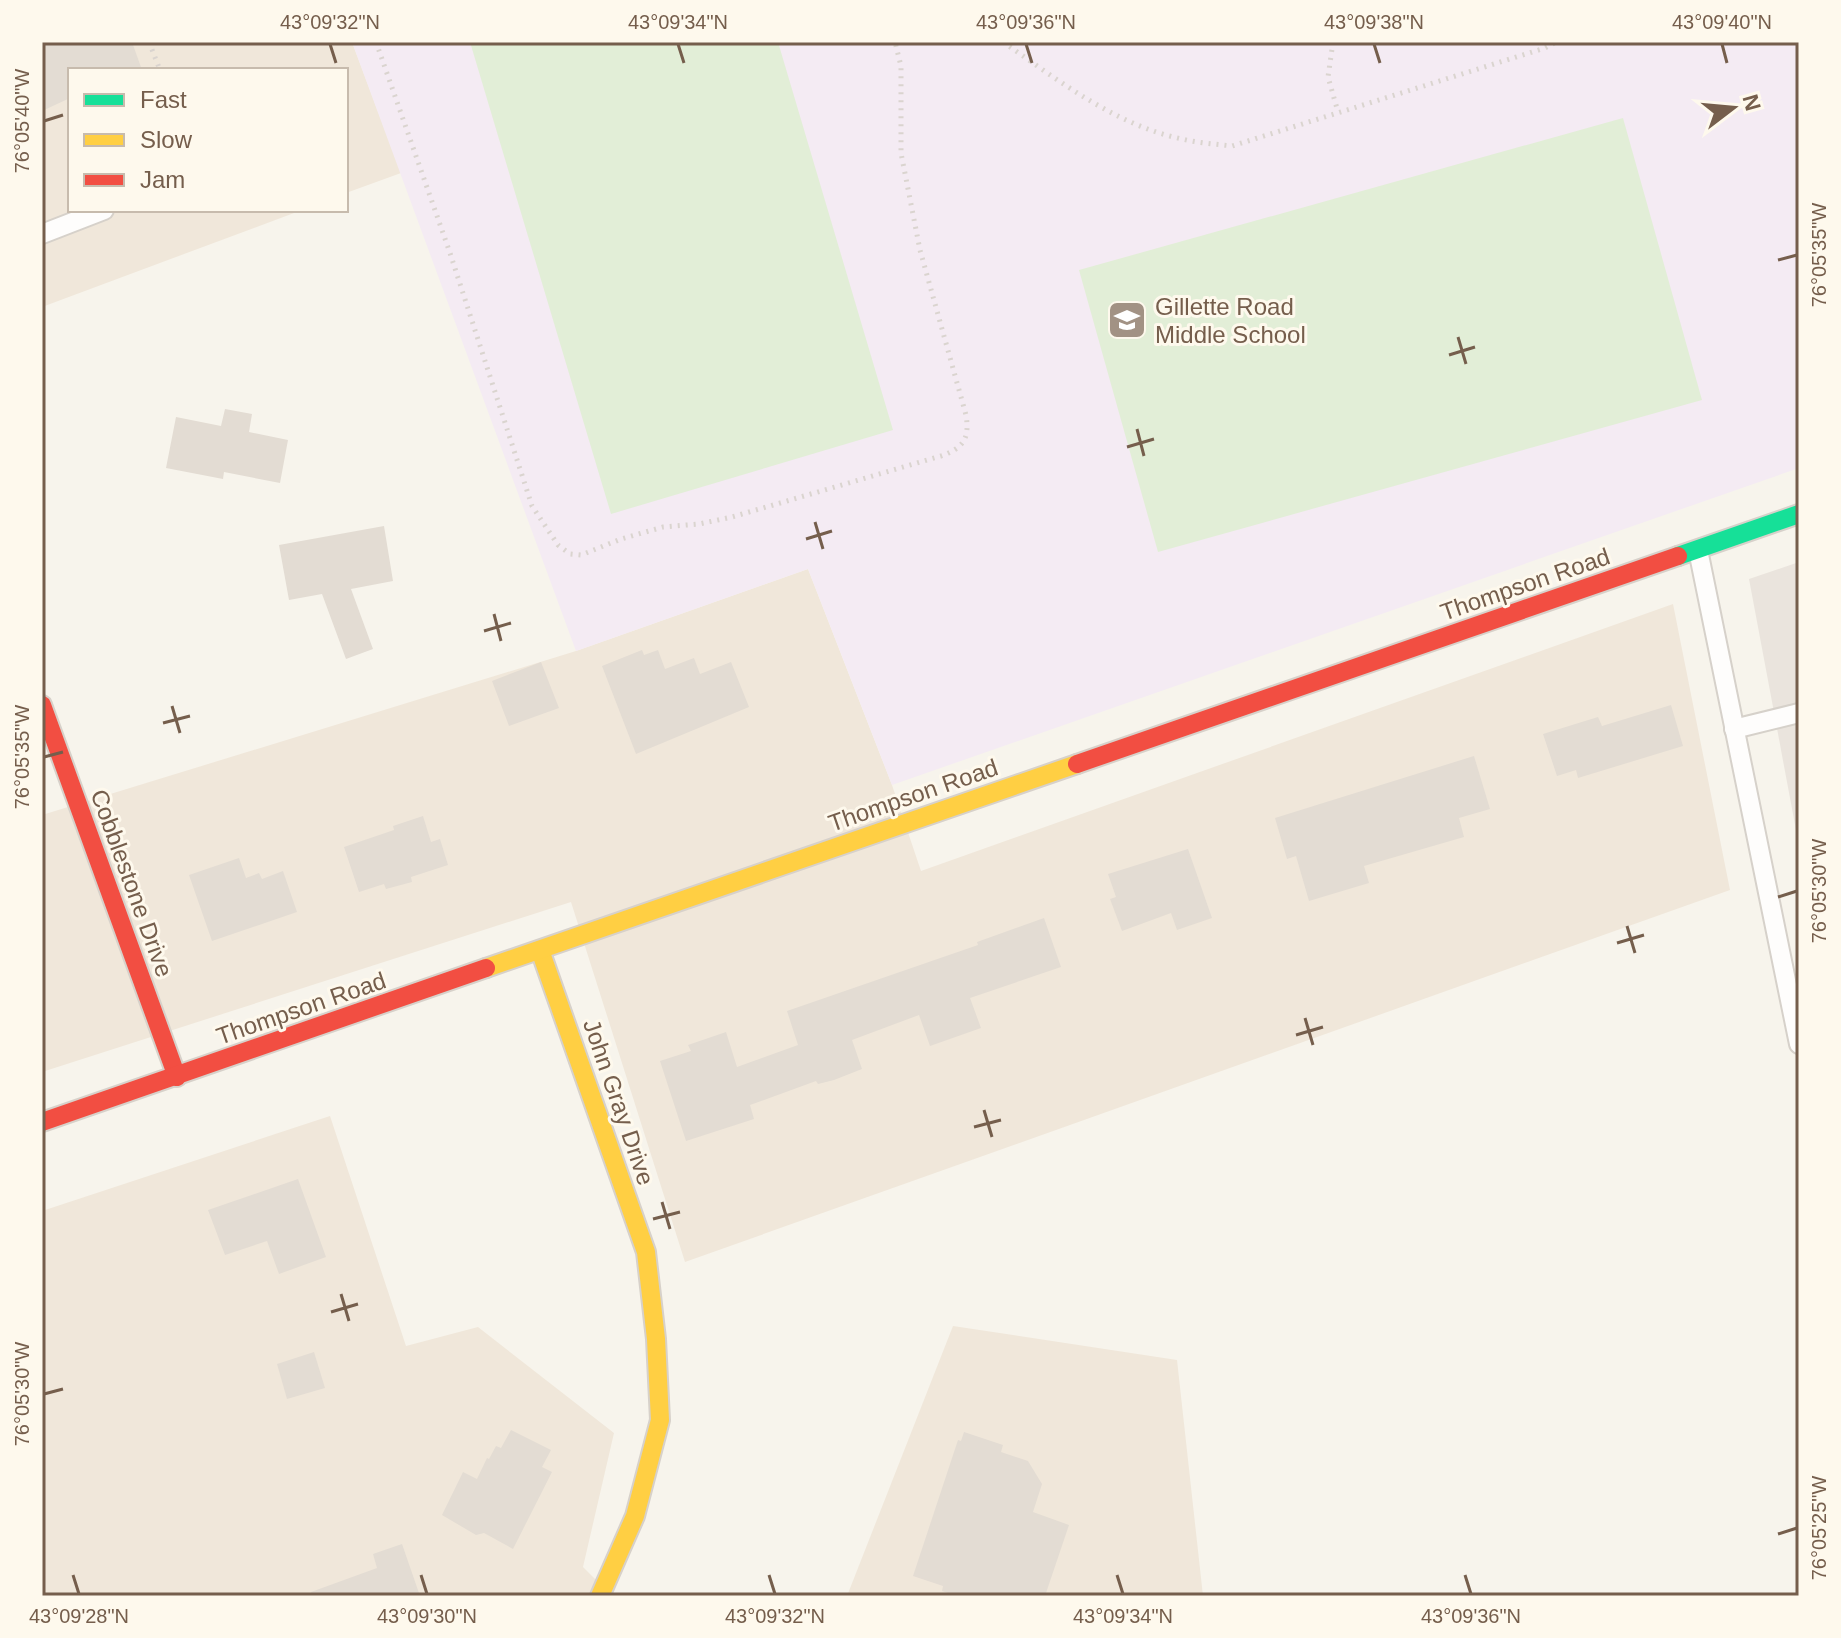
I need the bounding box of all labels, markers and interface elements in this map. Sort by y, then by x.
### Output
text: 43°09'32"N [280,11,380,33]
text: 43°09'34"N [628,11,728,33]
text: 43°09'36"N [976,11,1076,33]
text: 43°09'38"N [1324,11,1424,33]
text: 43°09'40"N [1672,11,1772,33]
legend [68,68,348,212]
north arrow [1693,68,1773,148]
text: 76°05'40"W [11,69,33,173]
text: Fast [140,86,187,113]
text: N [1738,92,1766,114]
text: Slow [140,126,193,153]
text: Jam [140,166,185,193]
text: 76°05'35"W [1808,203,1830,307]
place label: Gillette Road Middle School [1155,293,1306,348]
school or university icon: Gillette Road Middle School [1106,299,1148,341]
street label: Thompson Road [1437,542,1613,626]
text: 76°05'35"W [11,705,33,809]
street label: Thompson Road [825,753,1001,837]
street label: Cobblestone Drive [86,786,178,980]
text: 76°05'30"W [1808,839,1830,943]
street label: Thompson Road [213,966,389,1050]
street label: John Gray Drive [578,1016,660,1188]
text: 76°05'30"W [11,1342,33,1446]
text: 76°05'25"W [1808,1476,1830,1580]
text: 43°09'28"N [29,1605,129,1627]
text: 43°09'30"N [377,1605,477,1627]
text: 43°09'32"N [725,1605,825,1627]
text: 43°09'34"N [1073,1605,1173,1627]
text: 43°09'36"N [1421,1605,1521,1627]

